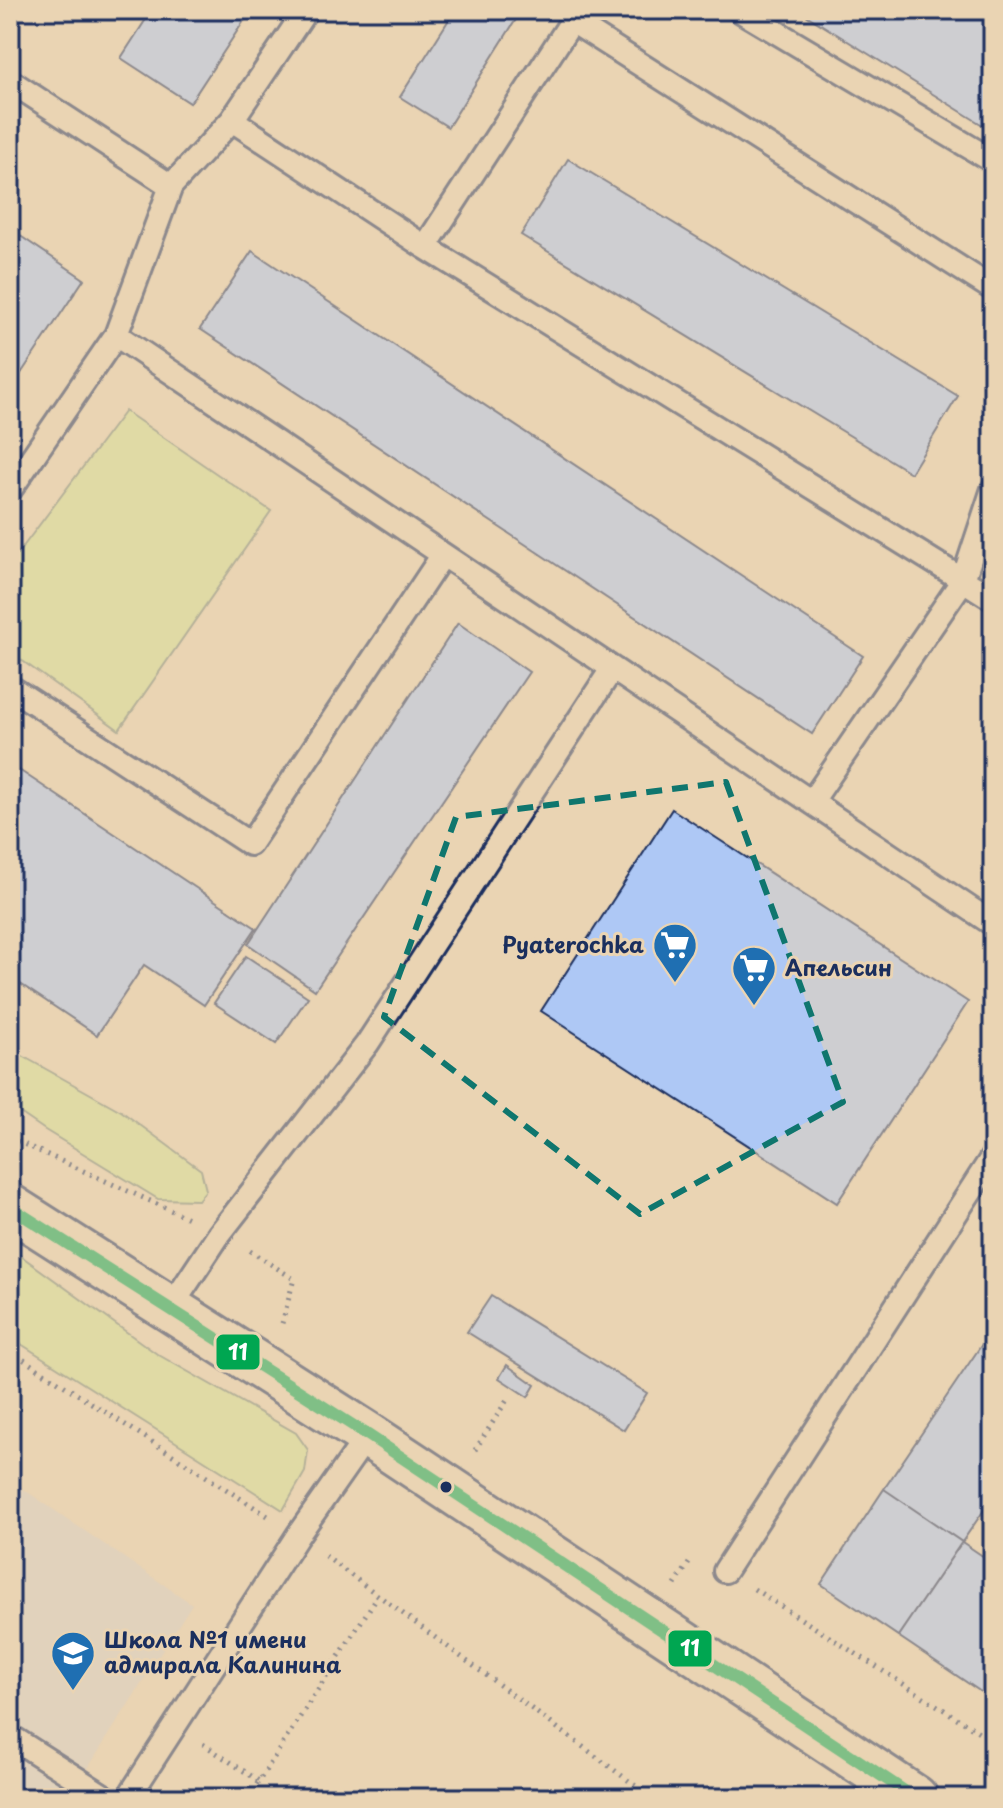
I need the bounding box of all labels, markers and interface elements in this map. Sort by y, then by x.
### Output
supermarket icon: Pyaterochka [651,921,699,984]
place label: Pyaterochka [502,927,644,960]
supermarket icon: Апельсин [730,944,778,1007]
place label: Апельсин [785,950,892,983]
line badge: 11 [215,1333,261,1371]
text: 11 [228,1334,248,1367]
unlabelled marker [438,1479,454,1495]
place label: Школа №1 имени адмирала Калинина [104,1622,342,1680]
school or university icon: Школа №1 имени адмирала Калинина [49,1629,97,1692]
line badge: 11 [667,1629,713,1668]
text: 11 [680,1630,700,1663]

